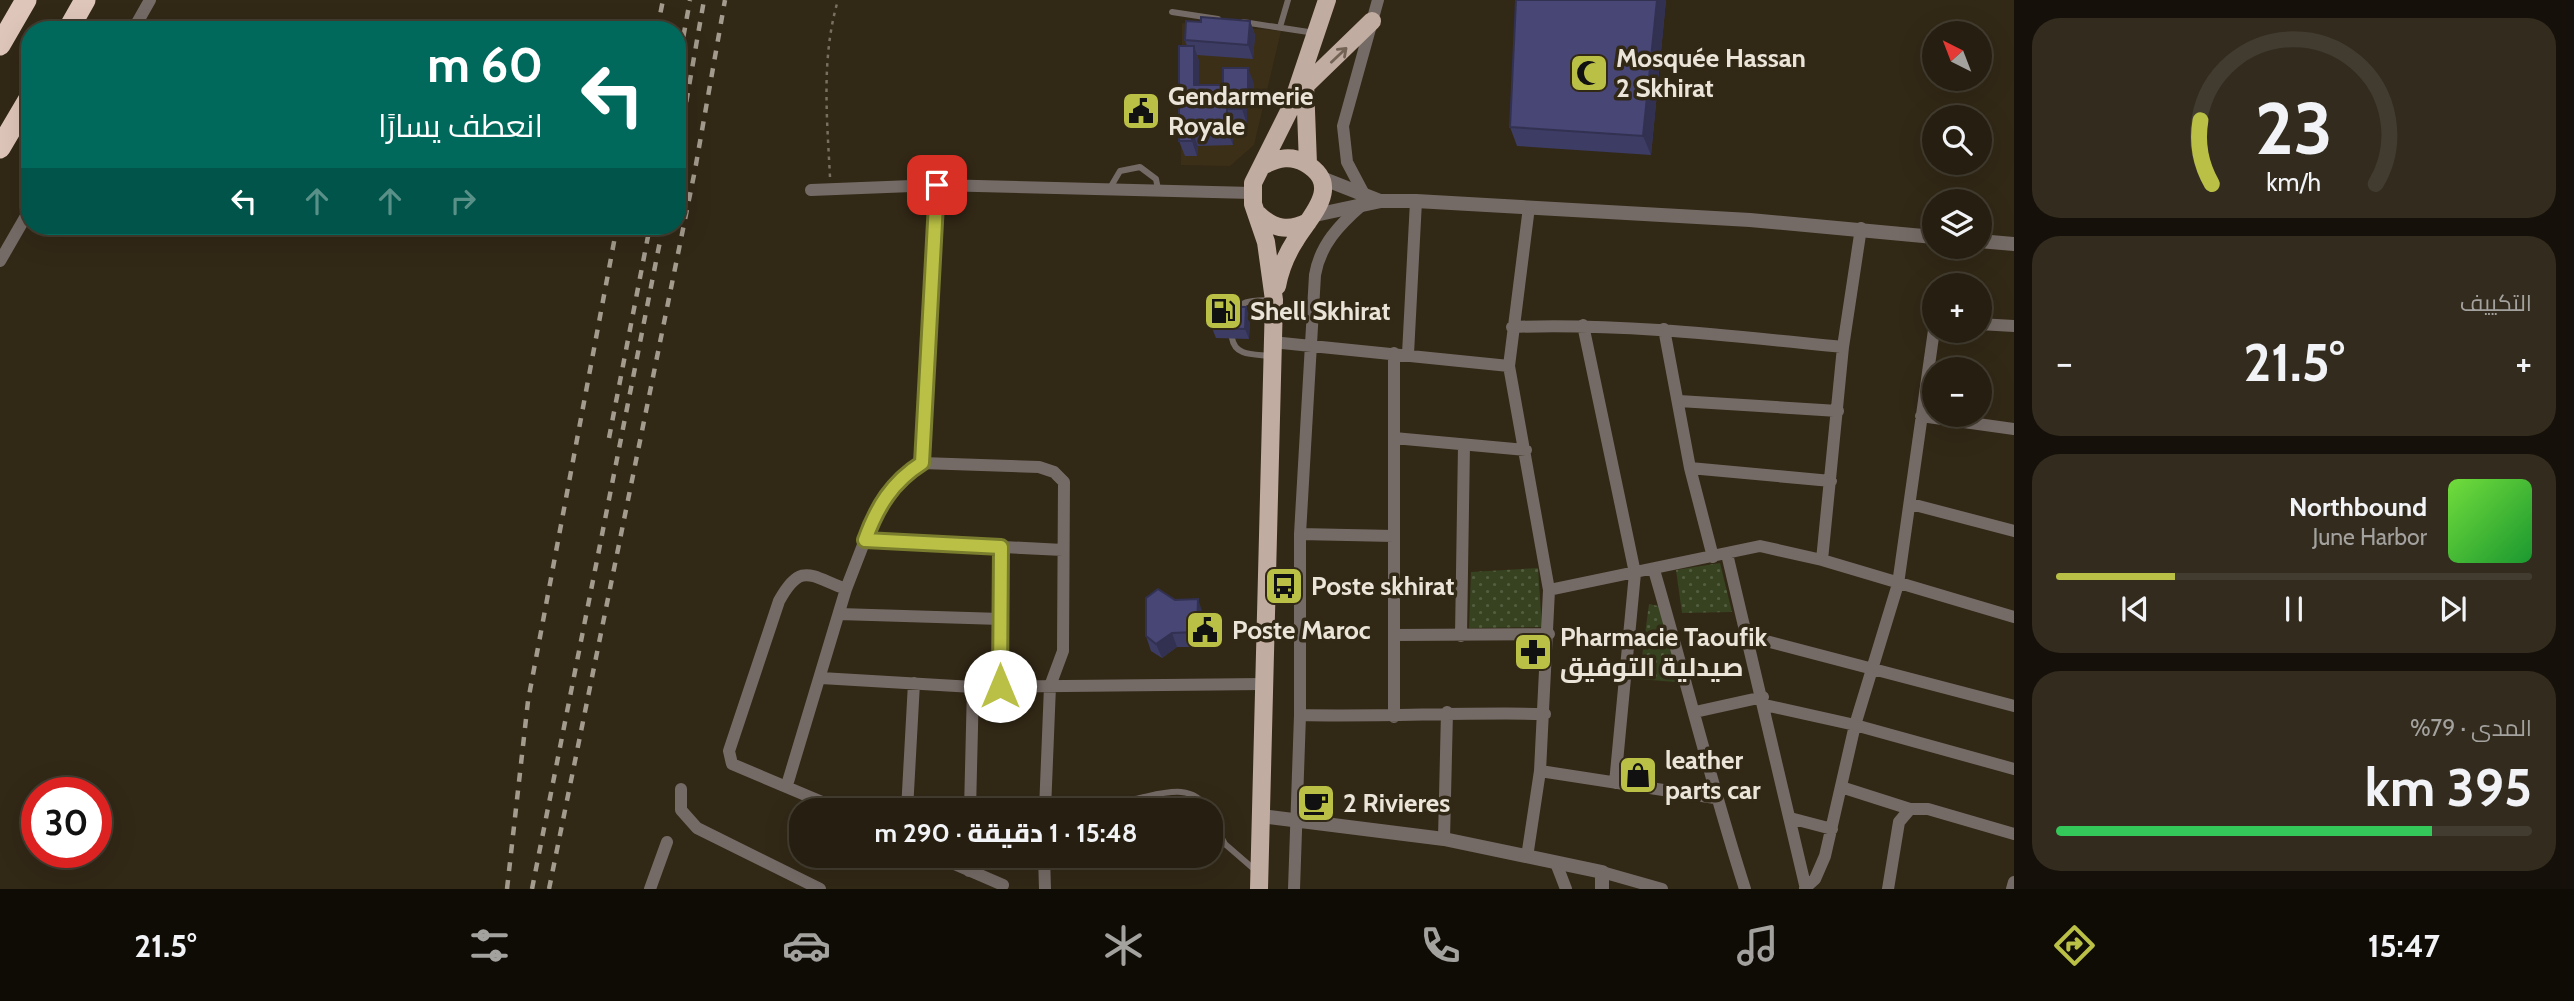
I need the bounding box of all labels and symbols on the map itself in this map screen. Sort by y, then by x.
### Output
north arrow [1922,21,1992,91]
place label: Mosquée Hassan 2 Skhirat [1616,42,1806,104]
one-way arrow [1330,47,1348,63]
mosque icon: Mosquée Hassan 2 Skhirat [1568,52,1610,94]
place label: Gendarmerie Royale [1168,80,1313,142]
public building icon: Gendarmerie Royale [1120,90,1162,132]
pin [907,155,967,215]
fuel station icon: Shell Skhirat [1202,290,1244,332]
place label: Shell Skhirat [1250,295,1390,327]
bus stop icon: Poste skhirat [1263,565,1305,607]
place label: Poste skhirat [1311,570,1455,602]
public building icon: Poste Maroc [1184,609,1226,651]
place label: Poste Maroc [1232,614,1371,646]
place label: Pharmacie Taoufik صيدلية التوفيق [1560,621,1768,683]
pharmacy icon: Pharmacie Taoufik صيدلية التوفيق [1512,631,1554,673]
position arrow [963,649,1037,723]
place label: leather parts car [1665,744,1761,806]
shop icon: leather parts car [1617,754,1659,796]
speed limit sign: 30 [21,777,112,868]
cafe icon: 2 Rivieres [1295,782,1337,824]
place label: 2 Rivieres [1343,787,1450,819]

